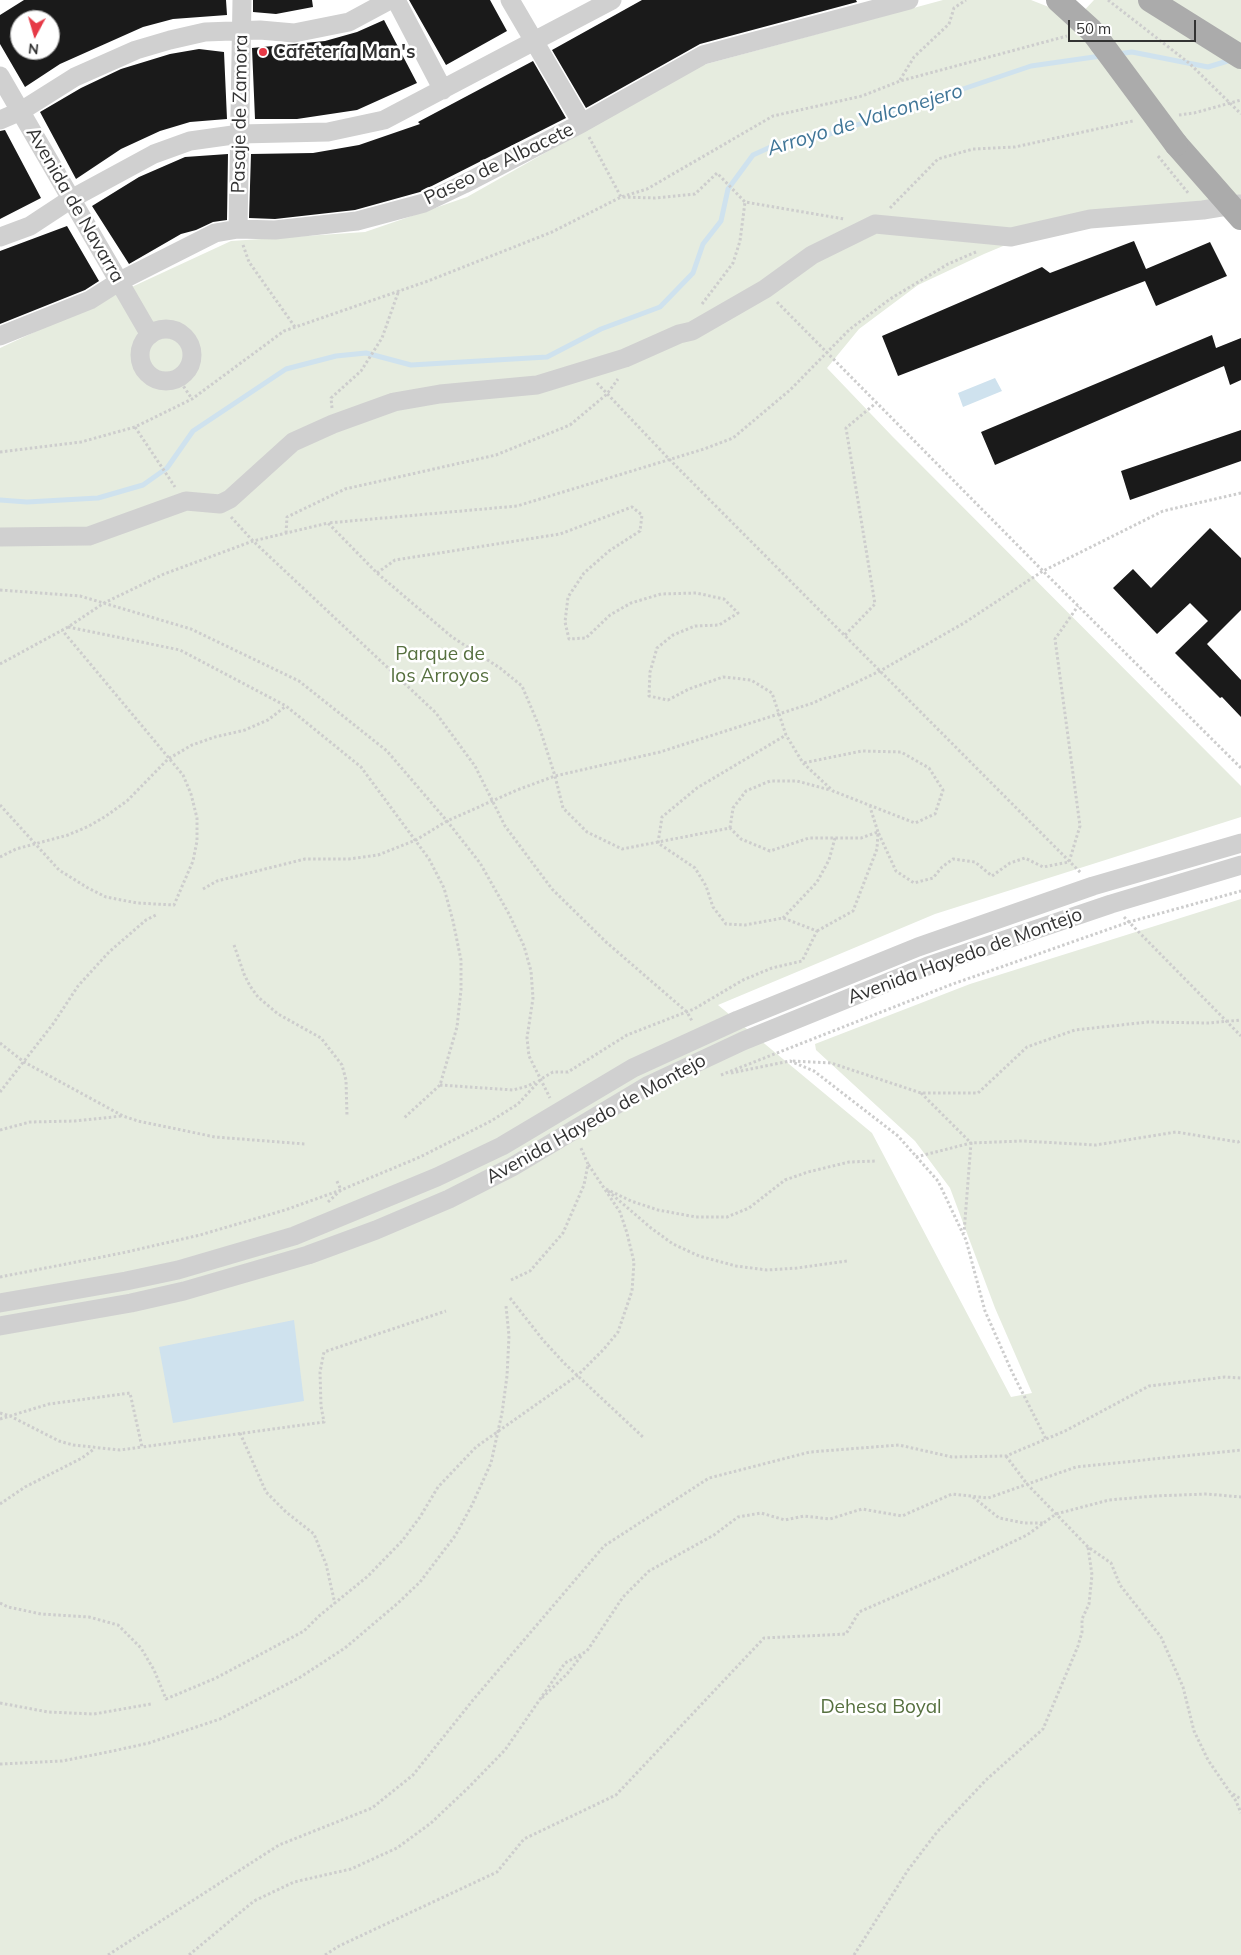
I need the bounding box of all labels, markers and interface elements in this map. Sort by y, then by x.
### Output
north arrow [10,10,60,60]
scale bar [1071,10,1198,42]
text: 50 m [1076,19,1111,38]
street label: Pasaje de Zamora [227,34,253,194]
text: N [27,39,40,58]
place label: Cafetería Man's [273,41,415,63]
marker: Cafetería Man's [257,46,269,58]
water label: Arroyo de Valconejero [764,79,966,161]
street label: Paseo de Albacete [421,118,577,210]
street label: Avenida de Navarra [21,123,129,287]
park label: Parque de los Arroyos [391,643,489,687]
street label: Avenida Hayedo de Montejo [845,903,1085,1009]
street label: Avenida Hayedo de Montejo [482,1049,710,1189]
park label: Dehesa Boyal [820,1696,942,1718]

